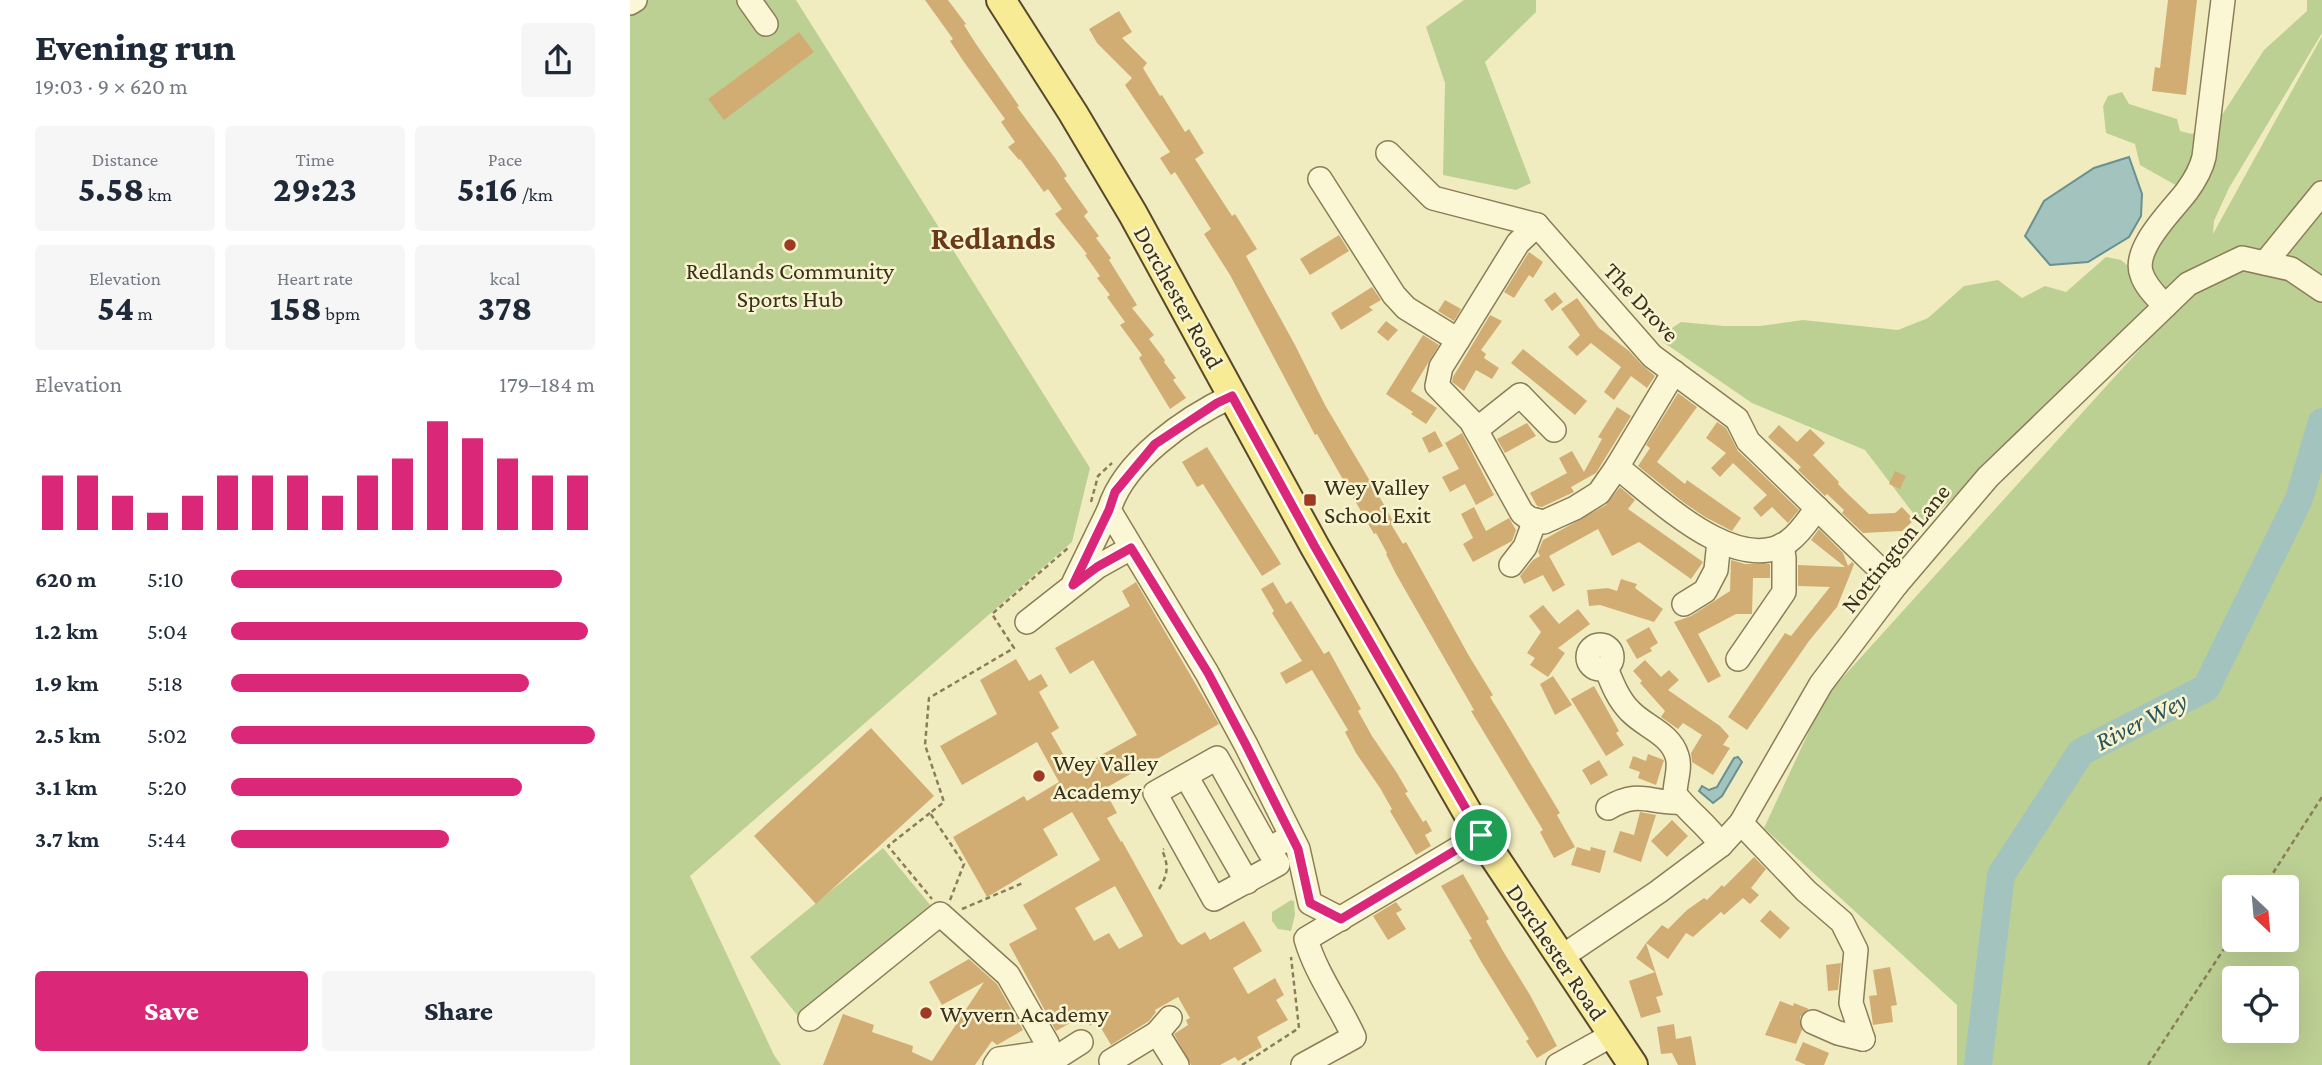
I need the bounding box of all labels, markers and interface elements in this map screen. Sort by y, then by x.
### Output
button: share [521,23,595,97]
text: Evening run [35,26,236,68]
text: 19:03 · 9 × 620 m [35,73,188,99]
text: Distance [92,149,158,170]
text: Time [296,149,334,170]
text: Pace [488,149,522,170]
text: 5.58 [78,170,144,209]
text: 29:23 [273,170,357,209]
text: 5:16 [457,170,518,209]
text: km [144,184,172,205]
text: /km [518,184,553,205]
district label: Redlands [930,220,1056,256]
street label: Dorchester Road [1129,221,1229,373]
marker: Redlands Community Sports Hub [782,237,798,253]
place label: Redlands Community Sports Hub [686,257,895,312]
street label: The Drove [1599,257,1685,347]
text: Elevation [89,268,161,289]
text: Heart rate [277,268,353,289]
text: kcal [490,268,520,289]
text: 54 [97,289,134,328]
text: 158 [270,289,322,328]
text: 378 [478,289,532,328]
text: m [134,303,153,324]
text: bpm [322,303,360,324]
text: Elevation [35,371,122,397]
text: 179–184 m [499,371,595,397]
place label: Wey Valley School Exit [1324,473,1432,528]
street label: Nottington Lane [1835,478,1955,618]
marker: Wey Valley School Exit [1302,492,1318,508]
text: 620 m [35,566,97,592]
text: 5:10 [147,566,184,592]
text: 1.2 km [35,618,98,644]
text: 5:04 [147,618,188,644]
text: 1.9 km [35,670,99,696]
text: 5:18 [147,670,183,696]
water label: River Wey [2090,685,2192,756]
text: 2.5 km [35,722,101,748]
text: 5:02 [147,722,187,748]
place label: Wey Valley Academy [1053,749,1159,804]
marker: Wey Valley Academy [1031,768,1047,784]
text: 3.1 km [35,774,98,800]
text: 5:20 [147,774,187,800]
pin [1451,805,1511,865]
icon: arrive [1462,816,1500,854]
text: 3.7 km [35,826,99,852]
text: 5:44 [147,826,187,852]
north arrow [2222,875,2300,952]
map controls [2222,875,2299,1043]
street label: Dorchester Road [1501,879,1613,1026]
button: locate [2222,966,2299,1043]
button: Save [35,971,308,1051]
button: Share [322,971,595,1051]
place label: Wyvern Academy [940,1000,1109,1027]
marker: Wyvern Academy [918,1005,934,1021]

